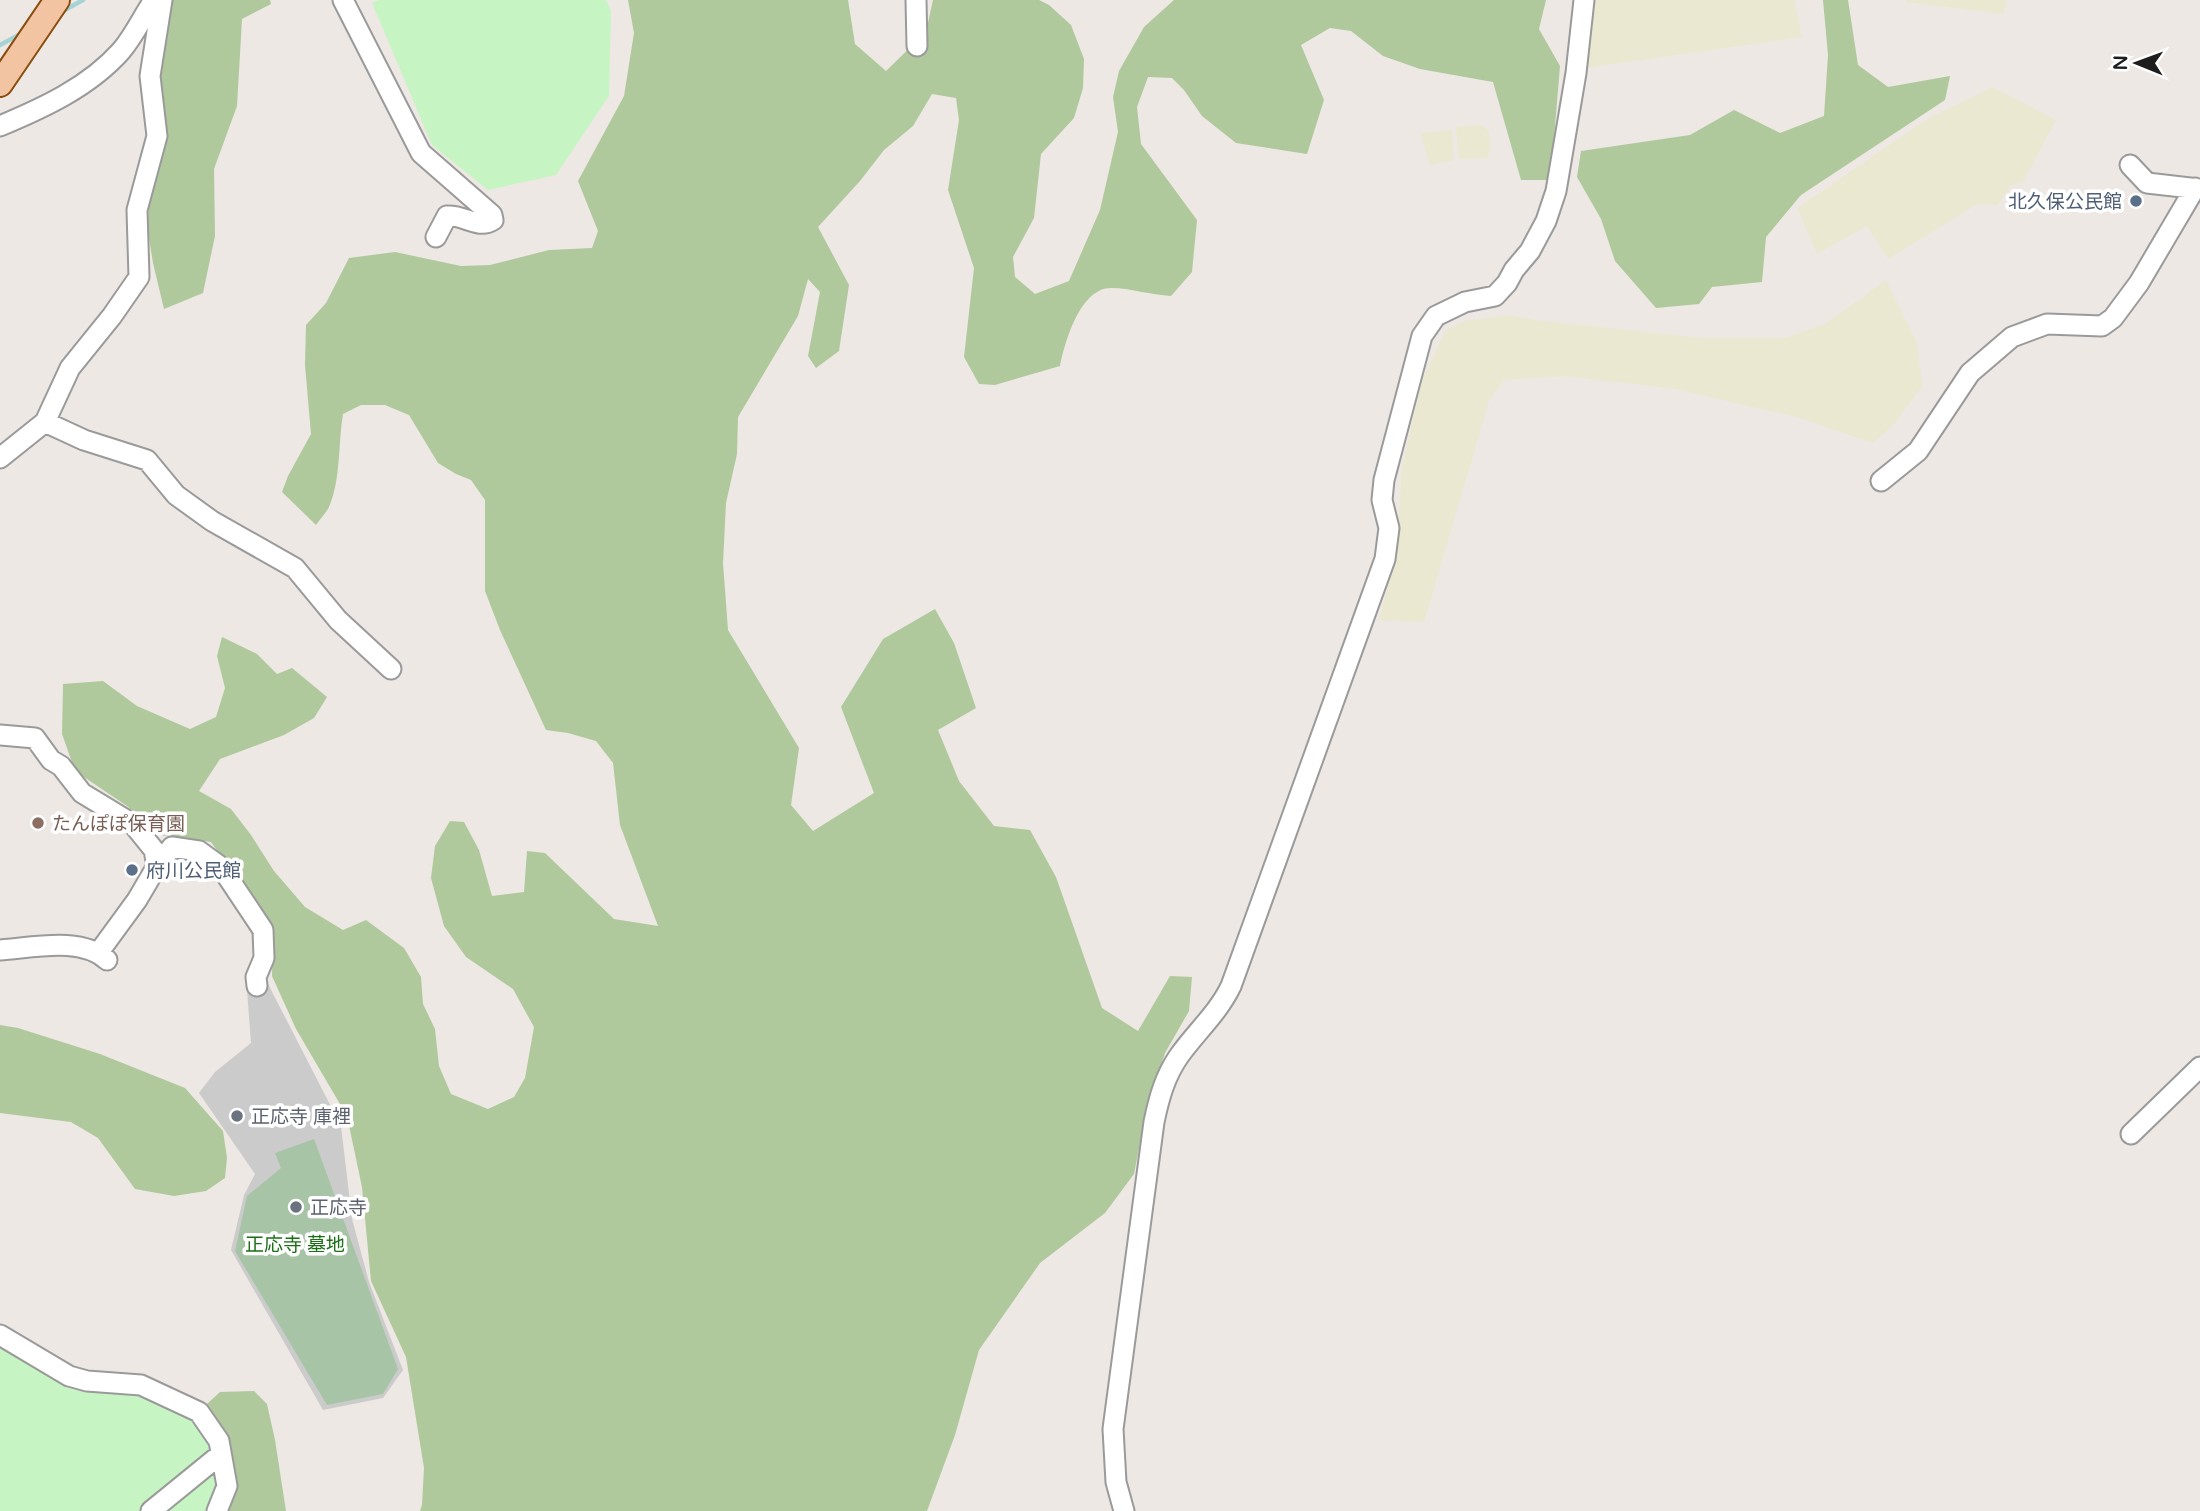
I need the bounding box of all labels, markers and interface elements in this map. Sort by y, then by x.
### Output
north arrow [2102,28,2172,98]
text: N [2110,55,2132,71]
place label: 北久保公民館 [2008,191,2122,213]
marker: 北久保公民館 [2128,193,2144,209]
place label: たんぽぽ保育園 [52,813,185,835]
marker: たんぽぽ保育園 [30,815,46,831]
place label: 府川公民館 [146,860,241,882]
marker: 府川公民館 [124,862,140,878]
place label: 正応寺 庫裡 [251,1106,351,1128]
marker: 正応寺 庫裡 [229,1108,245,1124]
place label: 正応寺 [310,1197,367,1219]
marker: 正応寺 [288,1199,304,1215]
park label: 正応寺 墓地 [245,1234,345,1256]

